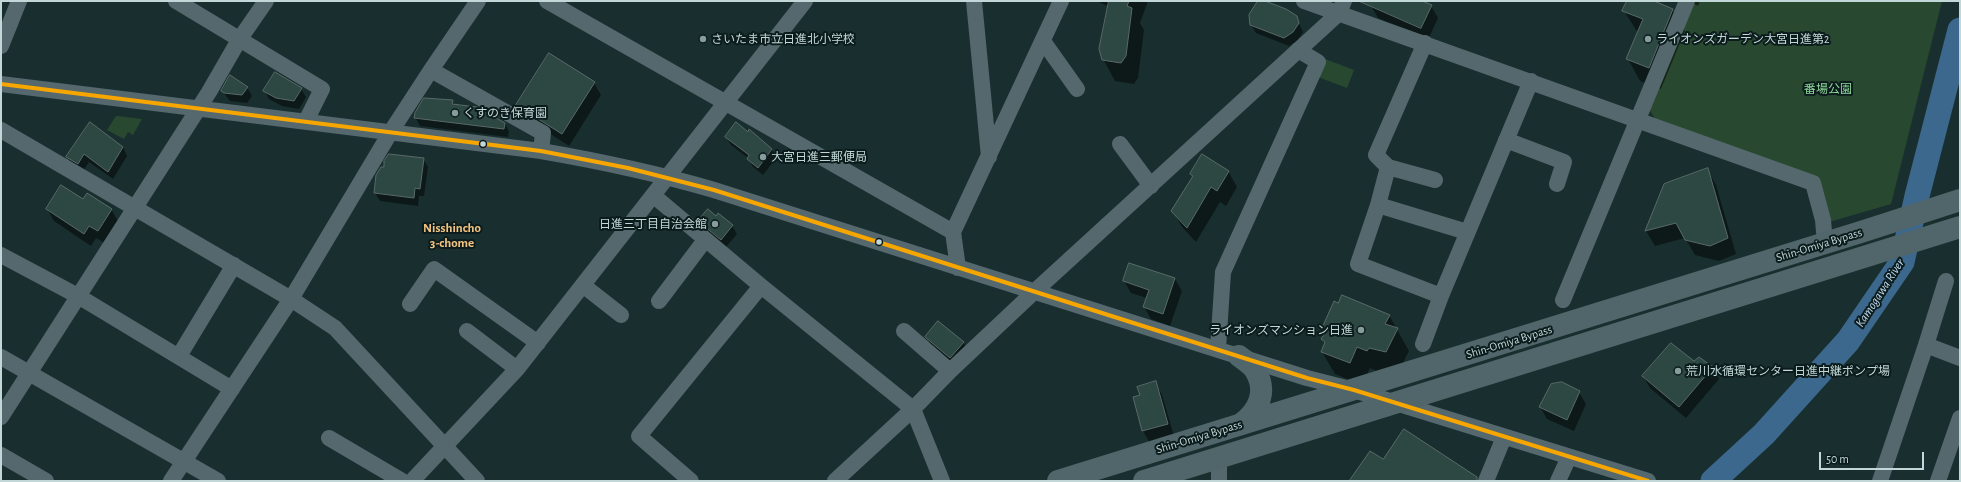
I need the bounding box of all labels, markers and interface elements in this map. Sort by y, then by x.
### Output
place label: さいたま市立日進北小学校 [711,32,855,46]
place label: ライオンズガーデン大宮日進第2 [1656,32,1829,46]
marker: さいたま市立日進北小学校 [698,34,708,44]
marker: ライオンズガーデン大宮日進第2 [1643,34,1653,44]
park label: 番場公園 [1804,82,1852,96]
place label: くすのき保育園 [463,106,547,120]
marker: くすのき保育園 [450,108,460,118]
unlabelled marker [478,139,488,149]
place label: 大宮日進三郵便局 [771,150,867,164]
marker: 大宮日進三郵便局 [758,152,768,162]
place label: 日進三丁目自治会館 [599,217,707,231]
marker: 日進三丁目自治会館 [710,219,720,229]
district label: Nisshincho 3-chome [423,220,481,251]
street label: Shin-Omiya Bypass [1774,225,1864,265]
unlabelled marker [874,237,884,247]
water label: Kamogawa River [1852,256,1908,330]
street label: Shin-Omiya Bypass [1464,322,1554,362]
place label: ライオンズマンション日進 [1209,323,1353,337]
marker: ライオンズマンション日進 [1356,325,1366,335]
place label: 荒川水循環センター日進中継ポンプ場 [1686,364,1890,378]
marker: 荒川水循環センター日進中継ポンプ場 [1673,366,1683,376]
street label: Shin-Omiya Bypass [1154,417,1244,457]
scale bar [1821,444,1926,470]
text: 50 m [1826,453,1849,465]

